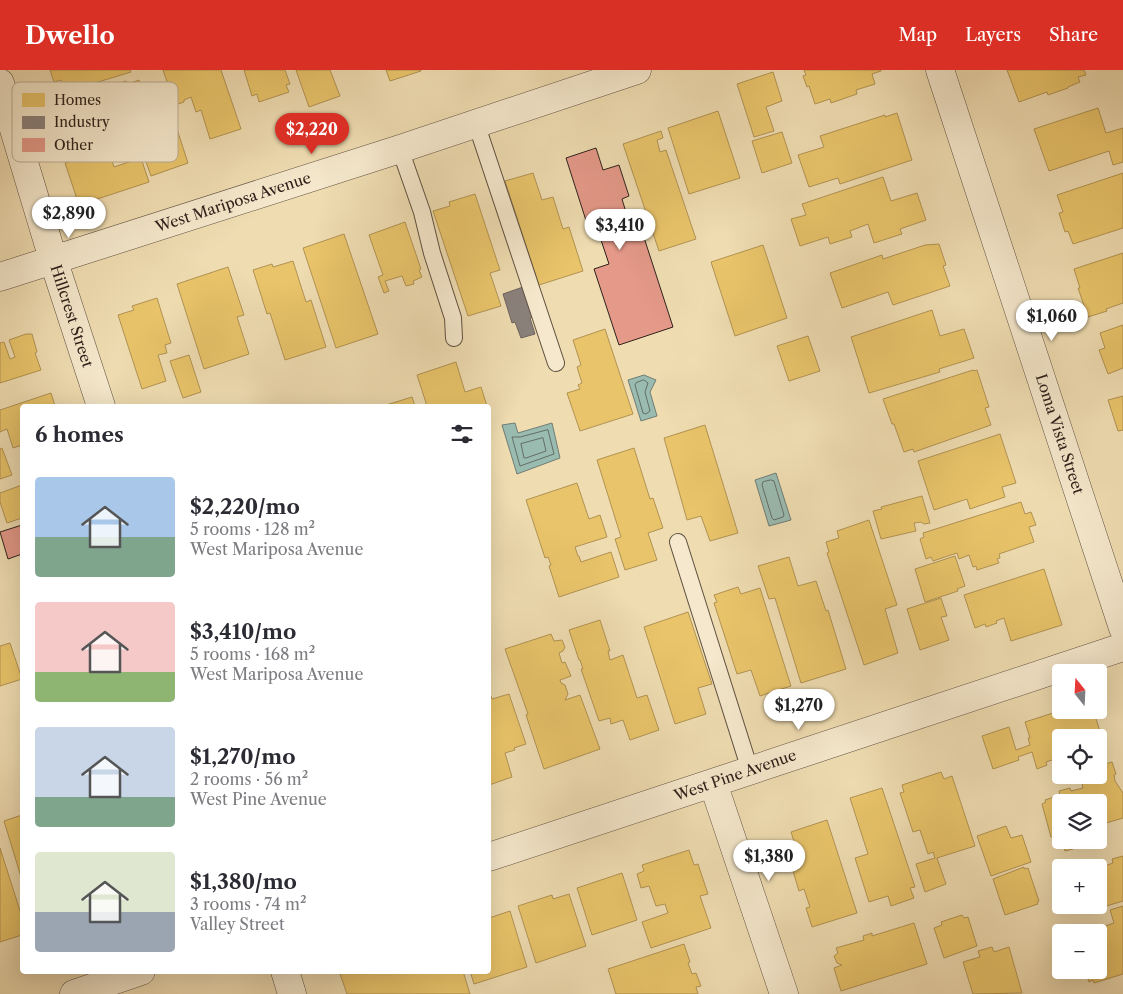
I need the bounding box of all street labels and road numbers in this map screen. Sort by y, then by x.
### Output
street label: West Mariposa Avenue [152,168,313,236]
street label: Hillcrest Street [46,262,98,370]
street label: Loma Vista Street [1032,371,1089,497]
street label: West Pine Avenue [670,745,799,805]

